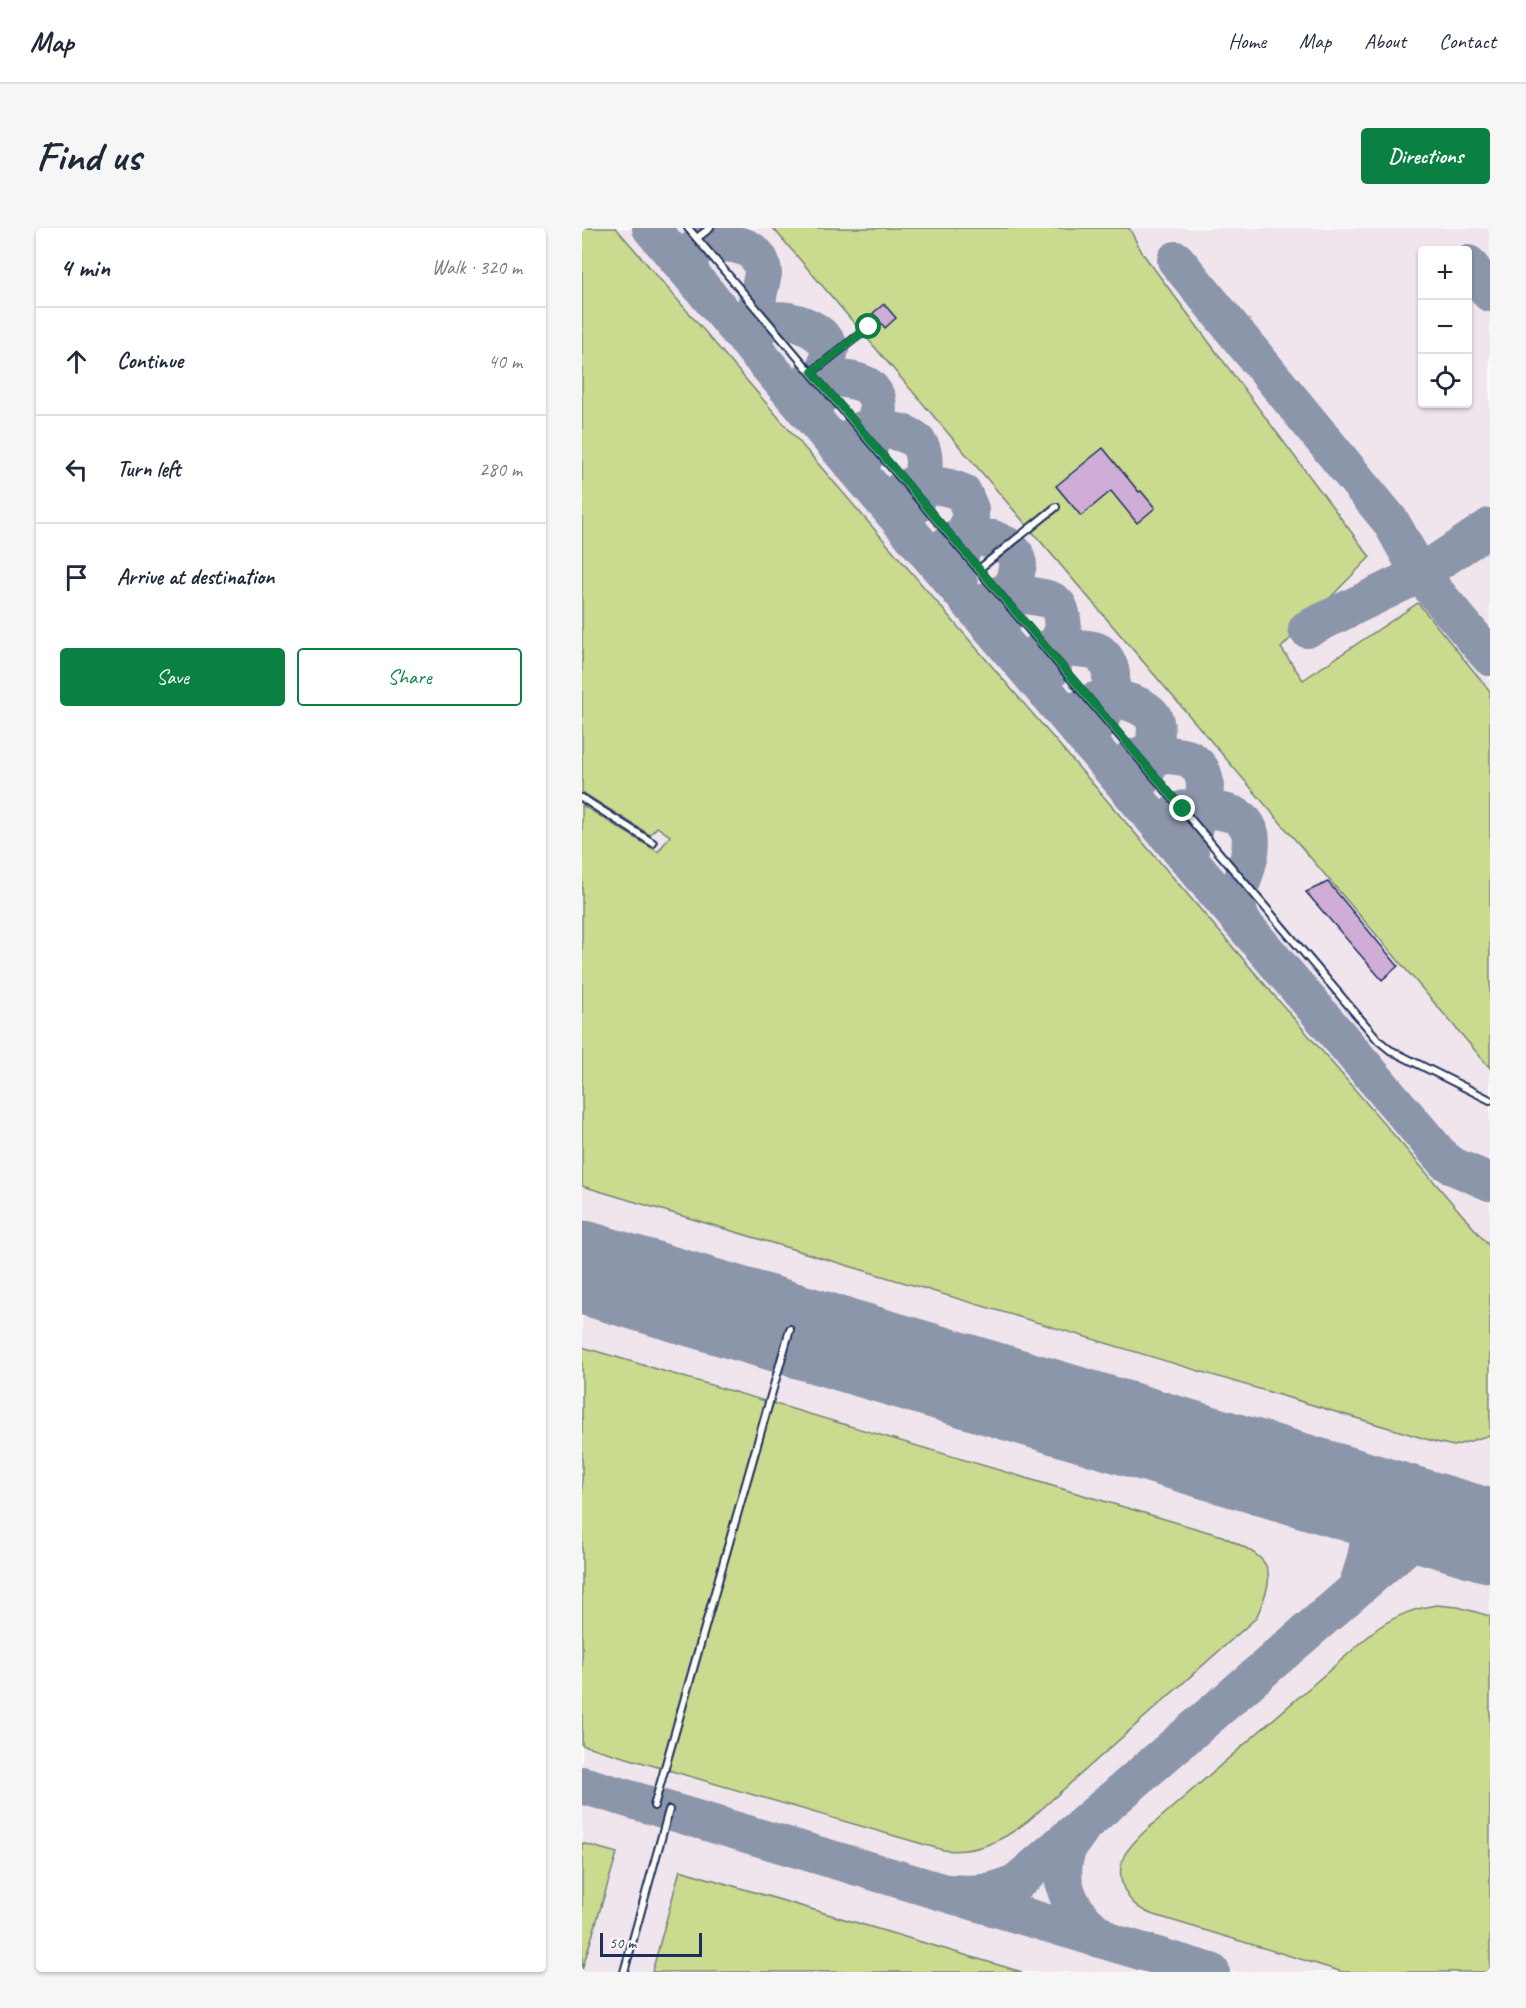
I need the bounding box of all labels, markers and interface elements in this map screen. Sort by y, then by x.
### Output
text: Map [30,24,73,59]
text: Home [1228,28,1266,54]
text: Map [1299,28,1331,54]
text: About [1364,28,1406,54]
text: Contact [1439,28,1496,54]
button: Directions [1361,128,1490,184]
text: Find us [36,130,141,183]
map controls [1418,246,1472,408]
button: + [1418,246,1472,300]
text: 4 min [60,251,110,284]
text: Walk · 320 m [432,255,522,280]
button: − [1418,300,1472,354]
route start [855,313,881,339]
icon: ahead [60,345,93,378]
text: Continue [117,347,183,375]
text: 40 m [488,349,522,374]
button: locate [1418,354,1472,408]
icon: left [60,453,93,486]
text: Turn left [117,455,181,483]
text: 280 m [479,457,522,482]
icon: arrive [60,561,93,594]
text: Arrive at destination [117,563,274,591]
button: Save [60,648,285,706]
button: Share [297,648,522,706]
route end [1169,795,1195,821]
scale bar [600,1930,702,1958]
text: 50 m [609,1933,636,1953]

